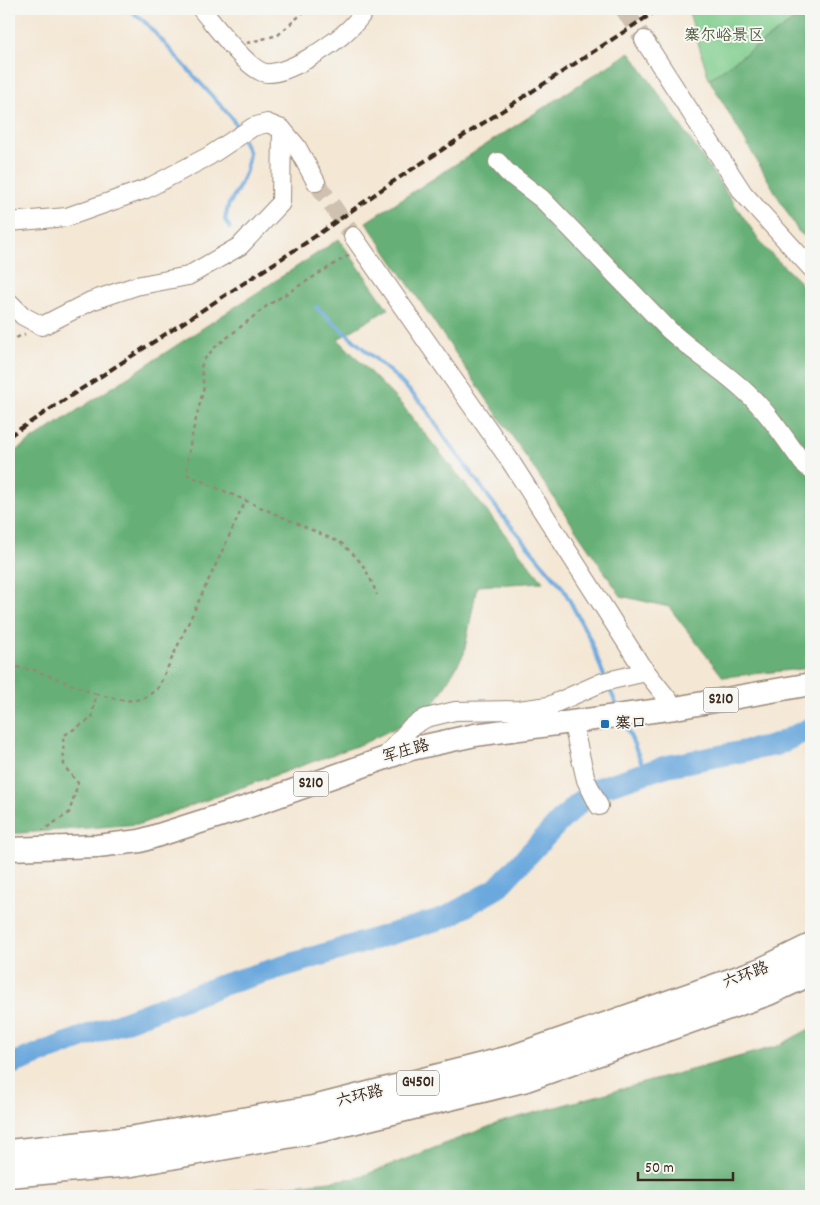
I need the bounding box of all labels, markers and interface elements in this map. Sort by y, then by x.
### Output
park label: 寨尔峪景区 [684,25,764,48]
road number: S210 [704,688,738,712]
place label: 寨口 [615,713,647,736]
marker: 寨口 [599,718,611,730]
street label: 军庄路 [380,734,432,770]
road number: S210 [294,772,328,796]
street label: 六环路 [719,957,773,995]
road number: G4501 [397,1070,439,1096]
street label: 六环路 [334,1080,386,1114]
scale bar [638,1150,732,1182]
text: 50 m [645,1158,674,1180]

